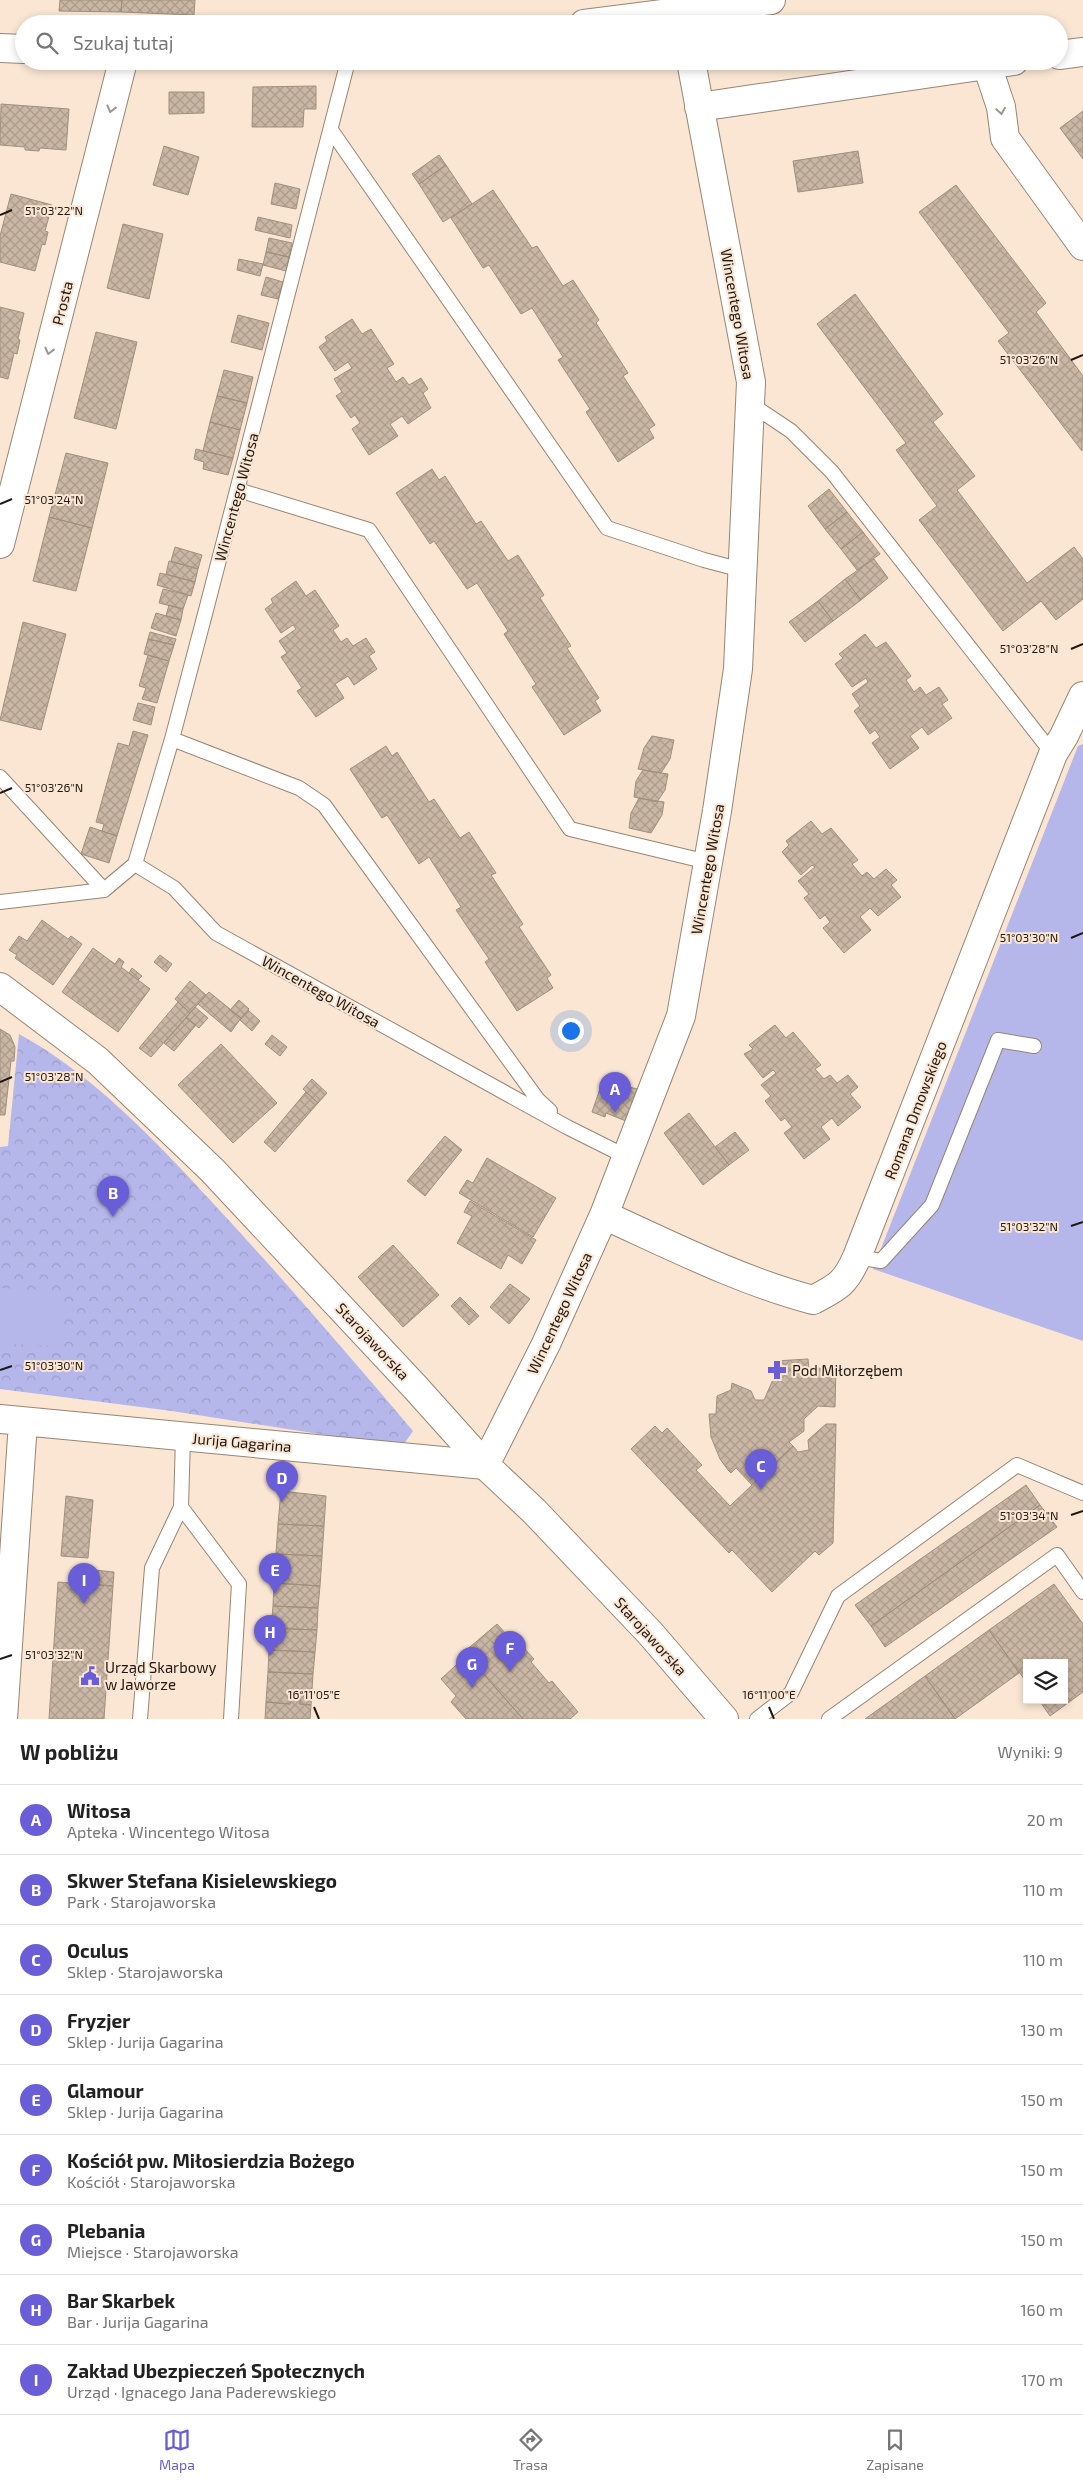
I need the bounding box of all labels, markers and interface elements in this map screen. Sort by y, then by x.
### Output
search box [15,15,1068,70]
icon: search [33,29,61,57]
text: Szukaj tutaj [73,31,173,54]
one-way arrow [107,104,117,112]
one-way arrow [996,107,1006,116]
text: 51°03'22"N [25,203,83,217]
street label: Wincentego Witosa [718,247,758,381]
street label: Prosta [48,279,76,327]
one-way arrow [45,346,55,354]
text: 51°03'26"N [1000,352,1058,366]
street label: Wincentego Witosa [210,431,262,563]
text: 51°03'24"N [25,492,83,506]
text: 51°03'28"N [1000,641,1058,655]
text: 51°03'26"N [25,780,83,794]
street label: Wincentego Witosa [687,802,727,936]
text: 51°03'30"N [1000,930,1058,944]
street label: Wincentego Witosa [259,951,383,1031]
your location [558,1018,584,1044]
street label: Romana Dmowskiego [880,1038,950,1182]
text: 51°03'28"N [25,1069,83,1083]
pin: A [599,1072,631,1113]
pin: B [97,1176,129,1217]
text: 51°03'32"N [1000,1219,1058,1233]
street label: Wincentego Witosa [523,1249,595,1377]
street label: Starojaworska [332,1299,413,1384]
text: 51°03'30"N [25,1358,83,1372]
pharmacy icon: Pod Miłorzębem [766,1359,788,1381]
place label: Pod Miłorzębem [792,1361,903,1379]
street label: Jurija Gagarina [192,1429,292,1456]
pin: C [745,1449,777,1490]
pin: D [266,1461,298,1502]
text: 51°03'34"N [1000,1508,1058,1522]
pin: E [259,1553,291,1594]
pin: I [68,1563,100,1604]
street label: Starojaworska [610,1593,691,1679]
pin: H [254,1615,286,1656]
pin: F [494,1631,526,1672]
text: 51°03'32"N [25,1647,83,1661]
pin: G [456,1647,488,1688]
place label: Urząd Skarbowy w Jaworze [105,1658,217,1693]
map controls [1023,1659,1068,1704]
button: layers [1023,1659,1068,1704]
public building icon: Urząd Skarbowy w Jaworze [79,1665,101,1687]
text: 16°11'05"E [288,1687,341,1701]
text: 16°11'00"E [742,1687,796,1701]
text: W pobliżu [20,1739,119,1764]
text: Wyniki: 9 [997,1742,1063,1761]
text: Witosa [67,1799,131,1822]
text: A [31,1810,41,1829]
text: 20 m [1027,1810,1063,1829]
text: Apteka · Wincentego Witosa [67,1822,270,1841]
text: Skwer Stefana Kisielewskiego [67,1869,337,1892]
text: B [31,1880,41,1899]
text: 110 m [1023,1880,1063,1899]
text: Park · Starojaworska [67,1892,216,1911]
text: Oculus [67,1939,129,1962]
text: C [31,1950,41,1969]
text: 110 m [1023,1950,1063,1969]
text: Sklep · Starojaworska [67,1962,223,1981]
text: Fryzjer [67,2009,130,2032]
text: D [31,2020,41,2039]
text: 130 m [1021,2020,1063,2039]
text: Sklep · Jurija Gagarina [67,2032,224,2051]
text: Glamour [67,2079,144,2102]
text: E [31,2090,41,2109]
text: 150 m [1021,2090,1063,2109]
text: Sklep · Jurija Gagarina [67,2102,224,2121]
text: Kościół pw. Miłosierdzia Bożego [67,2149,355,2172]
text: F [32,2160,40,2179]
text: 150 m [1021,2160,1063,2179]
text: Kościół · Starojaworska [67,2172,236,2191]
text: Plebania [67,2219,145,2242]
text: G [31,2230,41,2249]
text: 150 m [1021,2230,1063,2249]
text: Miejsce · Starojaworska [67,2242,238,2261]
text: Bar Skarbek [67,2289,175,2312]
text: H [30,2300,42,2319]
text: 160 m [1020,2300,1063,2319]
text: Bar · Jurija Gagarina [67,2312,209,2331]
text: Zakład Ubezpieczeń Społecznych [67,2359,365,2382]
text: I [34,2370,38,2389]
text: 170 m [1021,2370,1063,2389]
text: Urząd · Ignacego Jana Paderewskiego [67,2382,336,2401]
tab: Mapa [159,2426,195,2473]
tab: Trasa [513,2426,548,2473]
tab: Zapisane [866,2426,924,2473]

